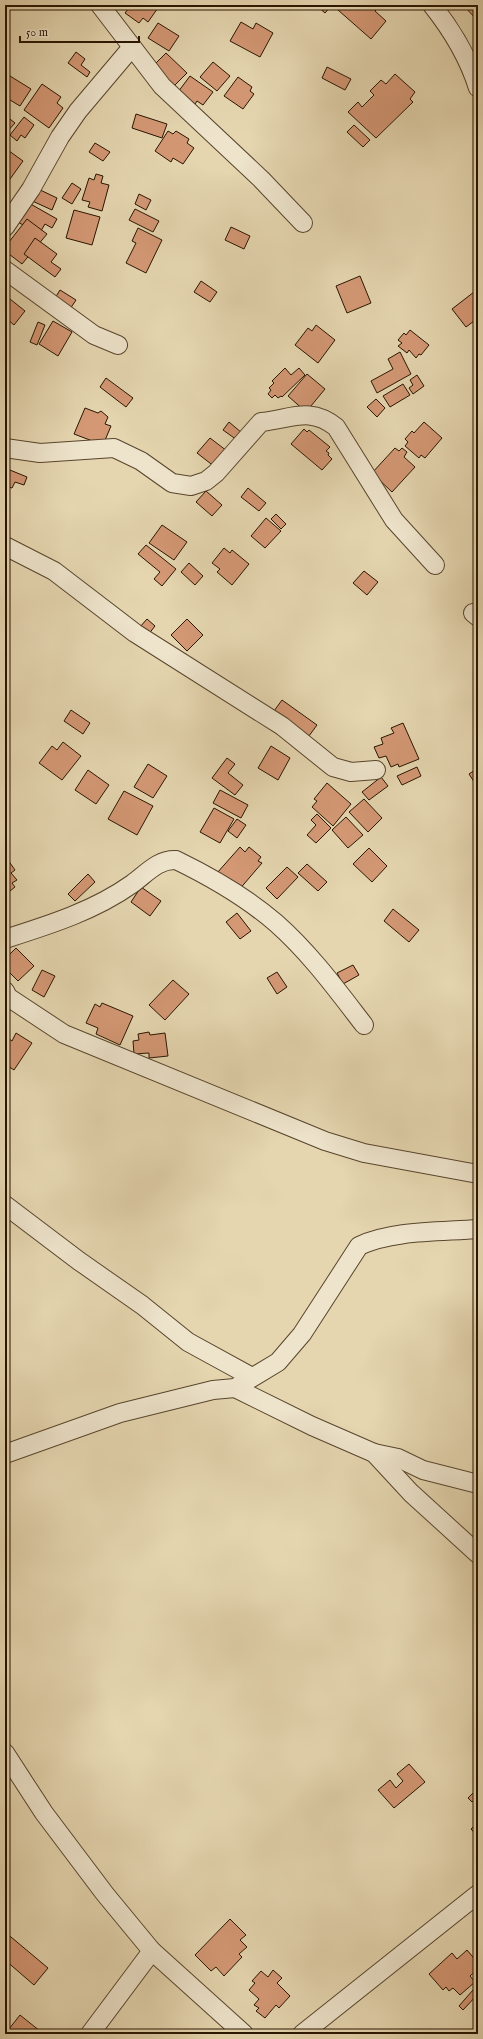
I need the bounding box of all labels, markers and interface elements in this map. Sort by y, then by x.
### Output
scale bar [20,18,139,44]
text: 50 m [26,25,48,40]

